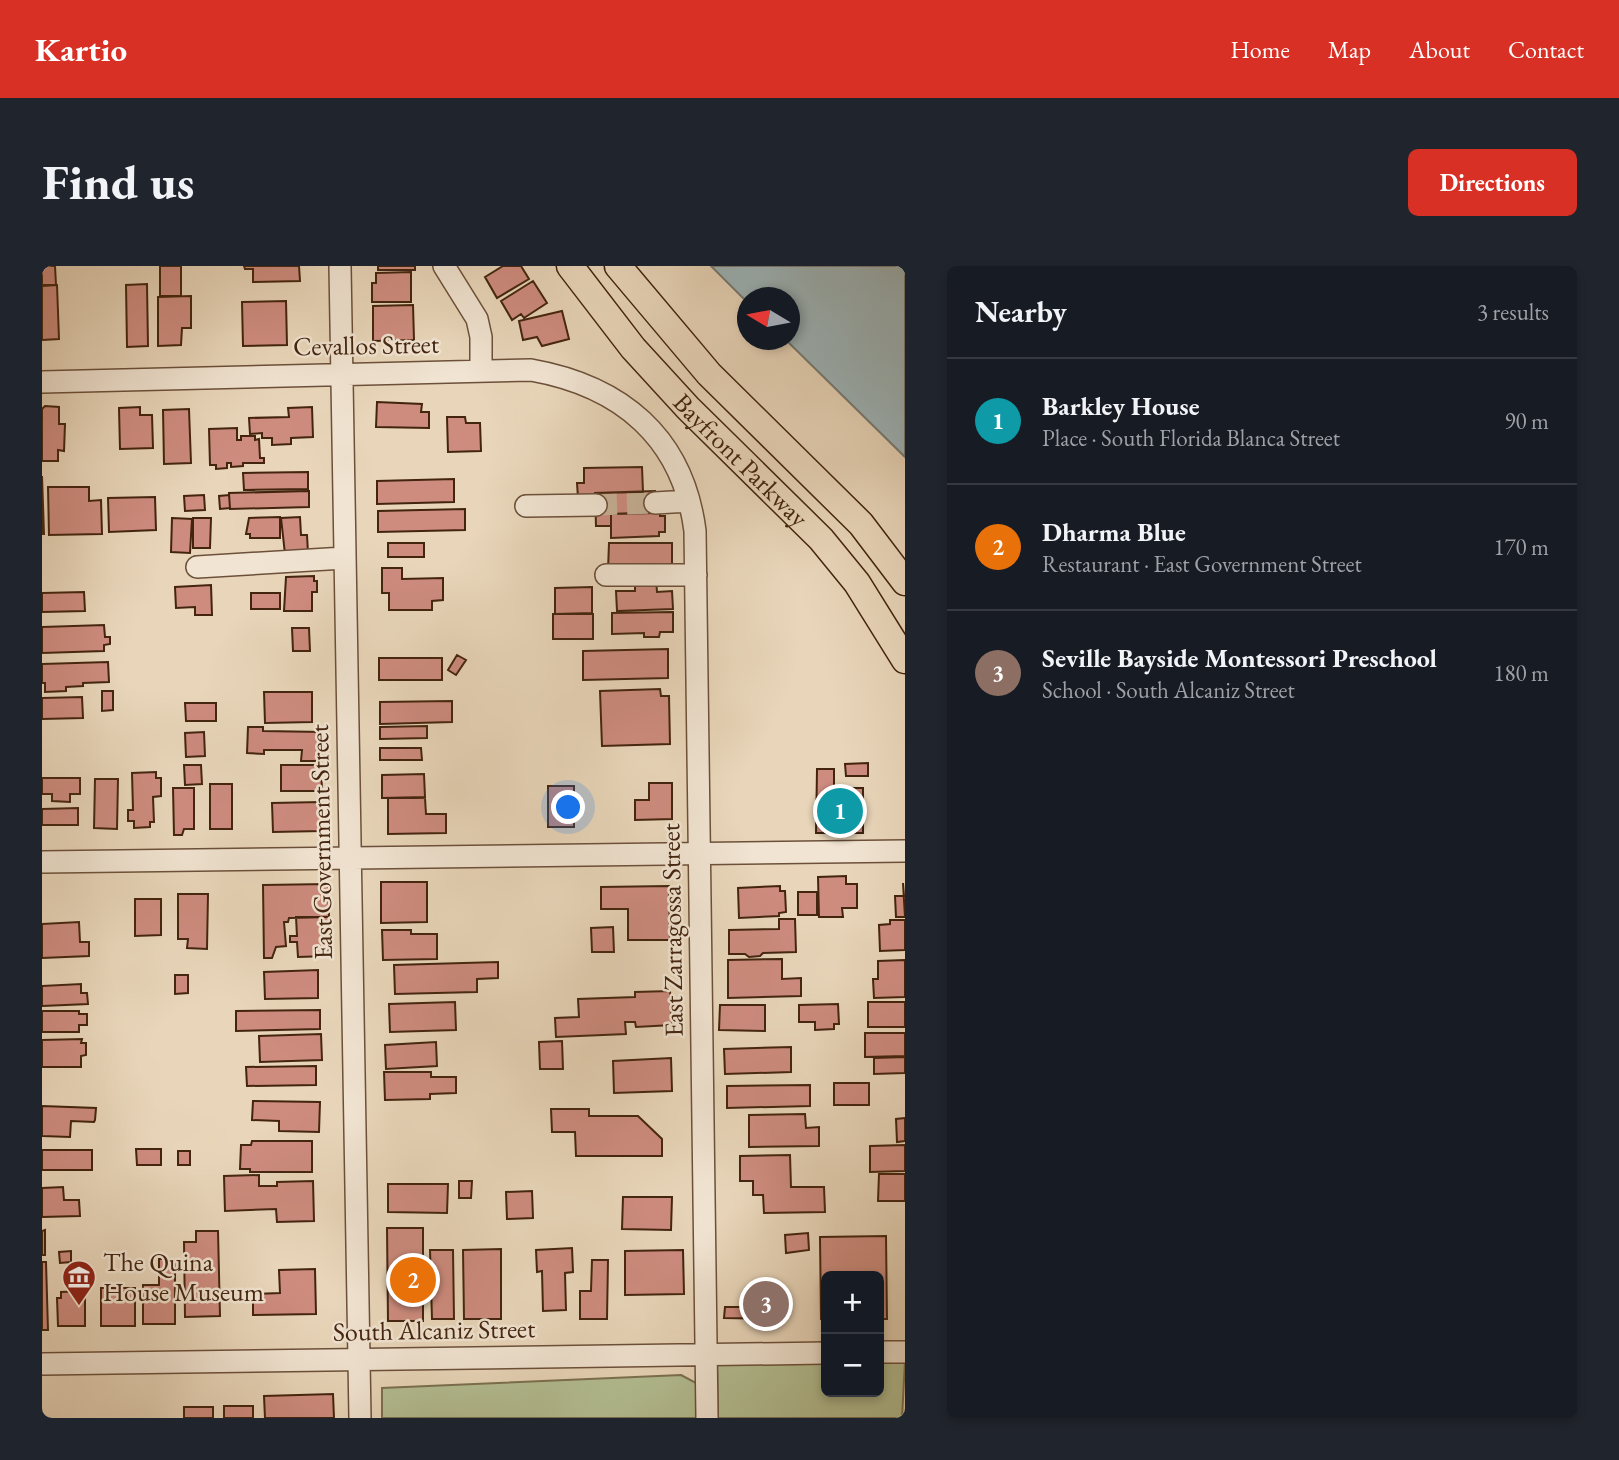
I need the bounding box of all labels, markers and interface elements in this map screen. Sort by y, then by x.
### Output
text: Kartio [35,28,127,71]
text: Home [1230,34,1290,65]
text: Map [1328,34,1371,65]
text: About [1409,34,1470,65]
text: Contact [1508,34,1584,65]
button: Directions [1408,149,1577,216]
text: Find us [42,150,194,214]
north arrow [737,287,800,350]
text: Nearby [975,292,1067,331]
text: 3 results [1477,297,1549,327]
street label: Cevallos Street [293,327,439,363]
street label: Bayfront Parkway [666,386,816,535]
text: Barkley House [1042,389,1200,423]
text: 1 [992,406,1004,436]
text: 90 m [1504,406,1549,436]
text: Place · South Florida Blanca Street [1042,423,1340,453]
text: Dharma Blue [1042,515,1186,549]
text: 2 [992,532,1004,562]
text: 170 m [1493,532,1549,562]
text: Restaurant · East Government Street [1042,549,1362,579]
text: Seville Bayside Montessori Preschool [1042,641,1437,675]
text: 3 [992,658,1004,688]
text: 180 m [1493,658,1549,688]
text: School · South Alcaniz Street [1042,675,1295,705]
street label: East Government Street [302,724,340,960]
pin: 1 [817,785,863,837]
your location [551,790,585,824]
street label: East Zarragossa Street [653,823,691,1037]
place label: The Quina House Museum [103,1245,264,1309]
pin: 2 [390,1254,436,1306]
museum icon: The Quina House Museum [60,1258,98,1307]
map controls [821,1271,884,1397]
button: + [821,1271,884,1334]
pin: 3 [743,1278,789,1330]
street label: South Alcaniz Street [332,1311,536,1349]
button: − [821,1334,884,1397]

